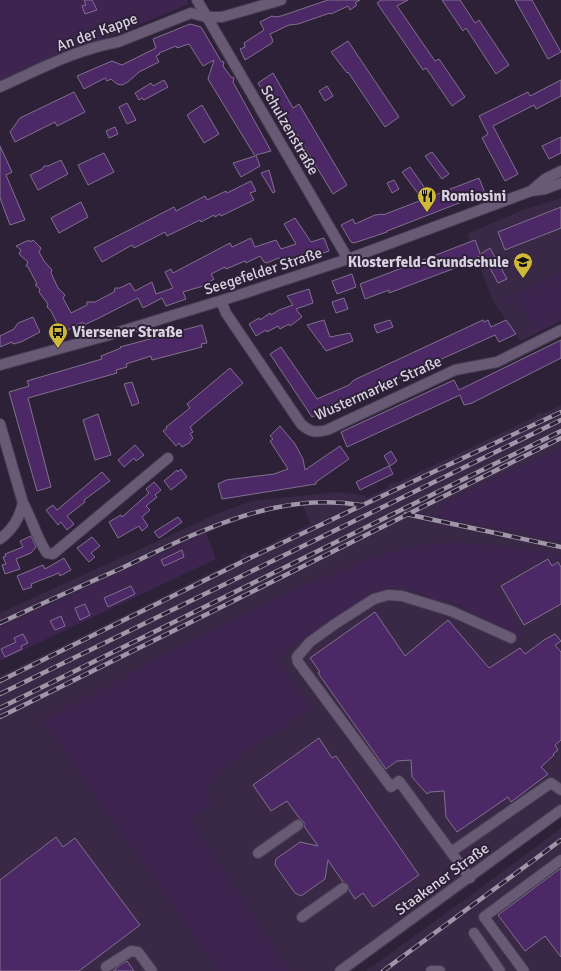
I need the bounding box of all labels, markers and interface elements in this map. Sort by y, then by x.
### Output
street label: An der Kappe [54,9,140,55]
street label: Schulzenstraße [257,82,323,178]
restaurant icon: Romiosini [416,185,438,213]
place label: Romiosini [441,187,506,205]
street label: Seegefelder Straße [202,243,324,299]
school or university icon: Klosterfeld-Grundschule [512,251,534,279]
place label: Klosterfeld-Grundschule [348,253,509,271]
bus stop icon: Viersener Straße [47,321,69,349]
place label: Viersener Straße [72,323,183,341]
street label: Wustermarker Straße [312,352,444,424]
street label: Staakener Straße [392,839,492,919]

